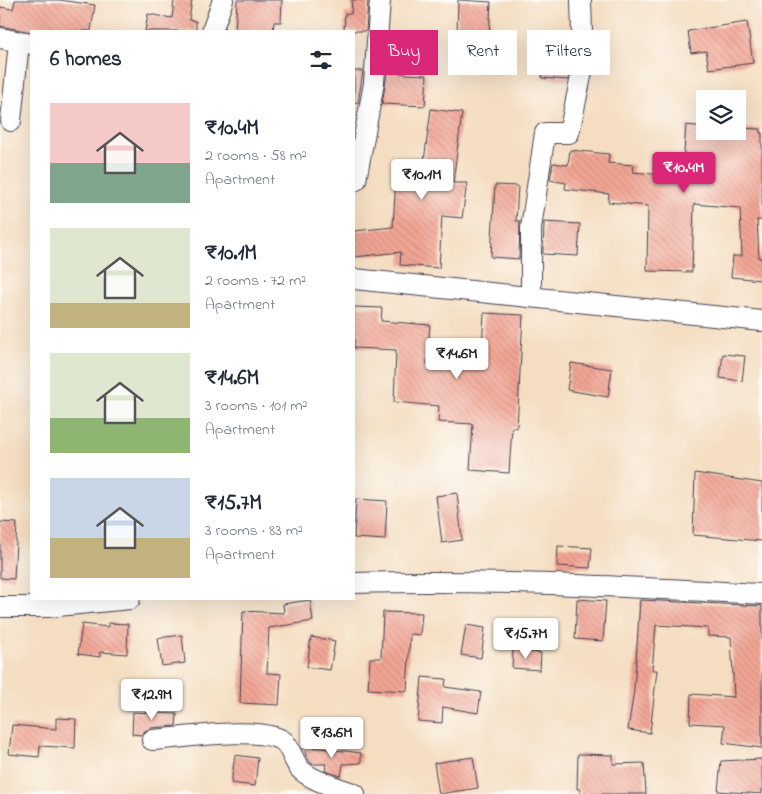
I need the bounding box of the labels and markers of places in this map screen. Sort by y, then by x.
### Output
pin: ₹10.4M [643,152,725,194]
pin: ₹10.1M [381,158,463,201]
pin: ₹14.6M [416,338,498,380]
pin: ₹15.7M [485,618,567,660]
pin: ₹12.9M [111,678,193,721]
pin: ₹13.6M [291,716,373,759]

